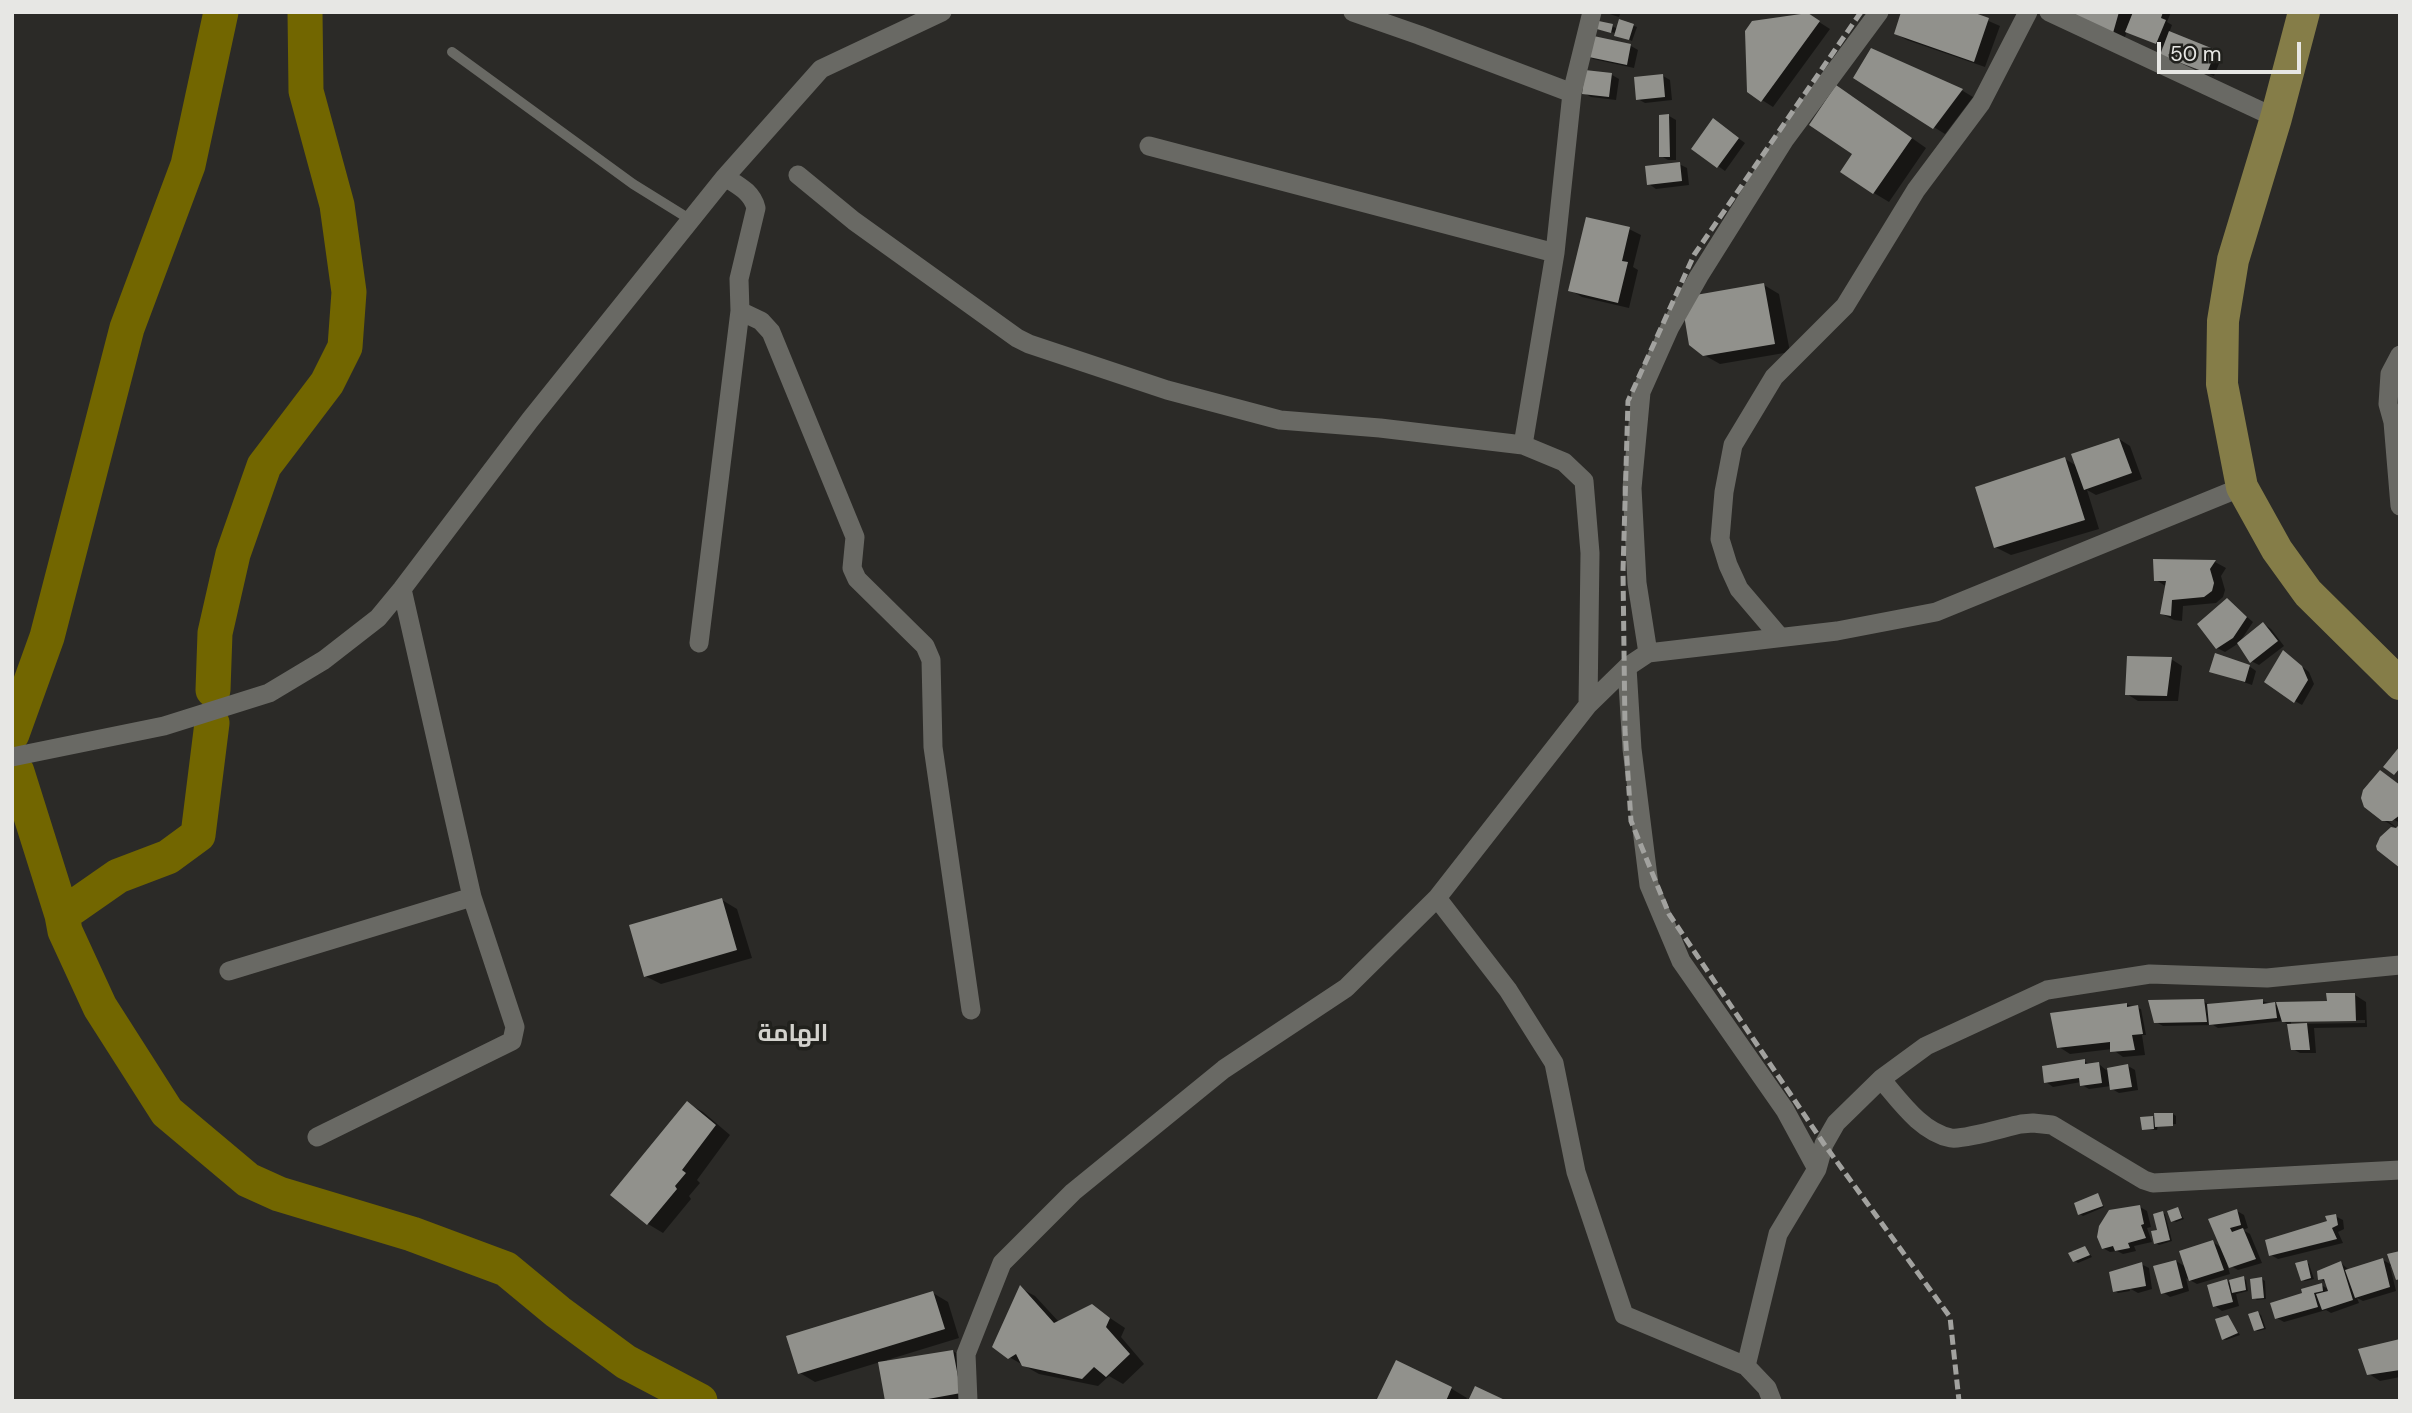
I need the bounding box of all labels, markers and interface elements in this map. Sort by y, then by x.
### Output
scale bar [2160,28,2304,72]
text: 50 m [2170,40,2221,68]
district label: الهامة [758,1021,828,1049]

